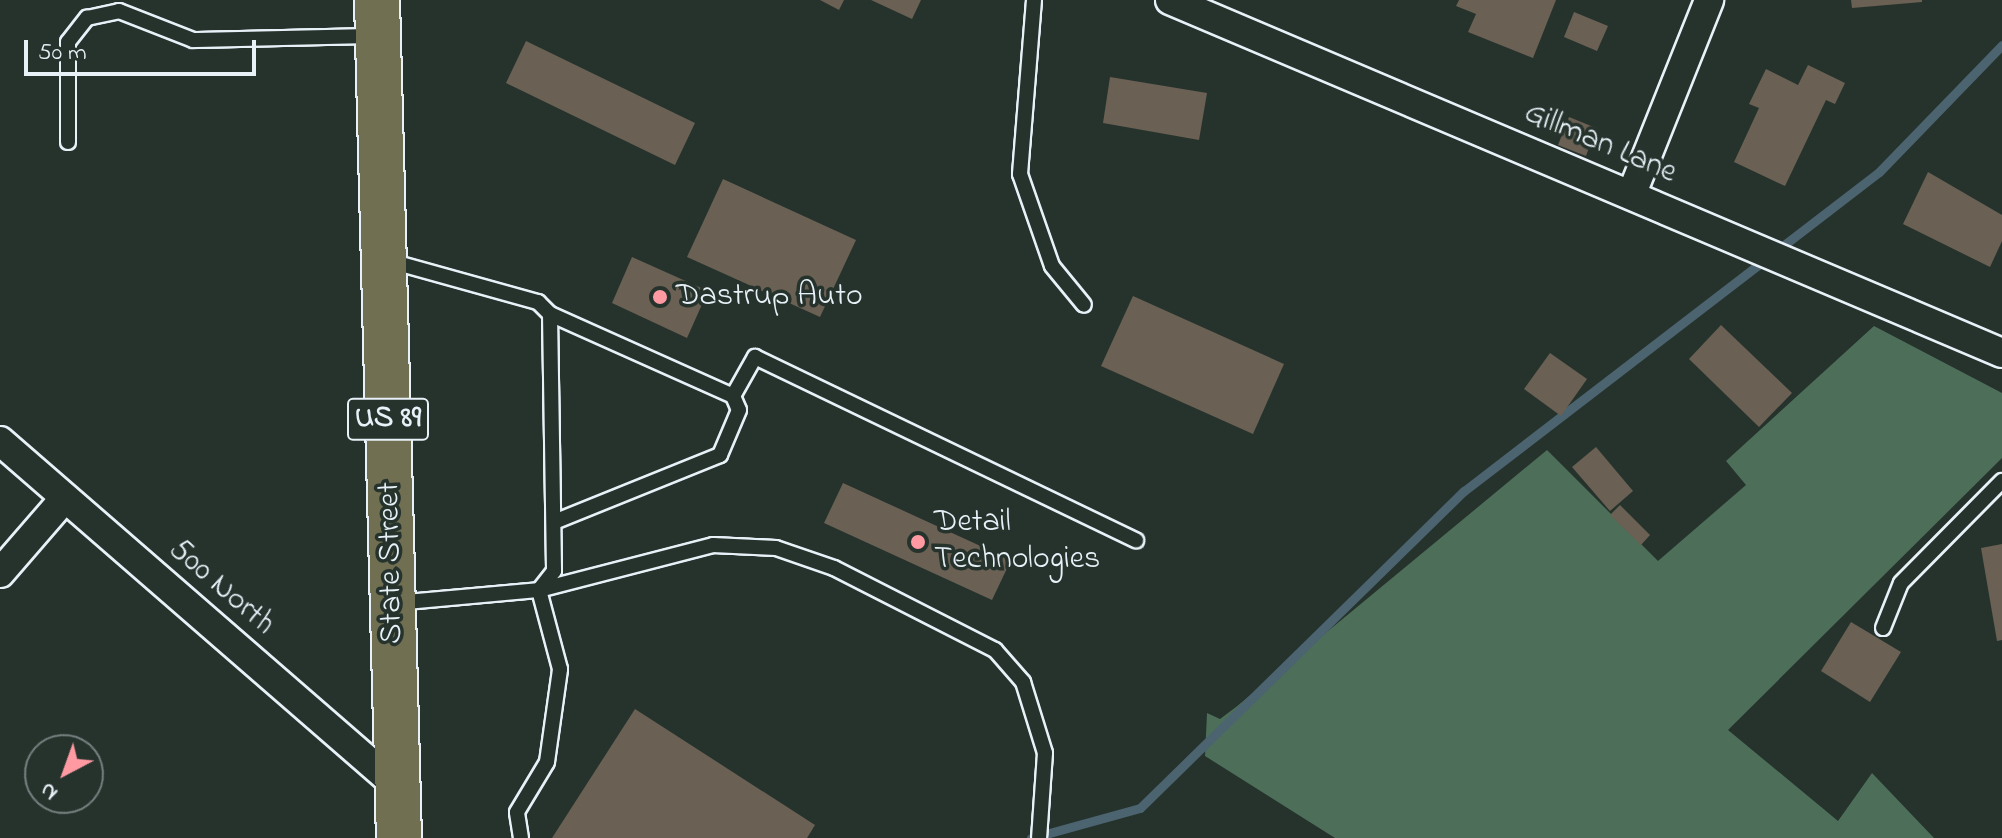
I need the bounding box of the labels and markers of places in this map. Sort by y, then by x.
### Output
place label: Dastrup Auto [676,278,863,316]
marker: Dastrup Auto [651,288,669,306]
place label: Detail Technologies [934,505,1100,580]
marker: Detail Technologies [909,533,927,551]

